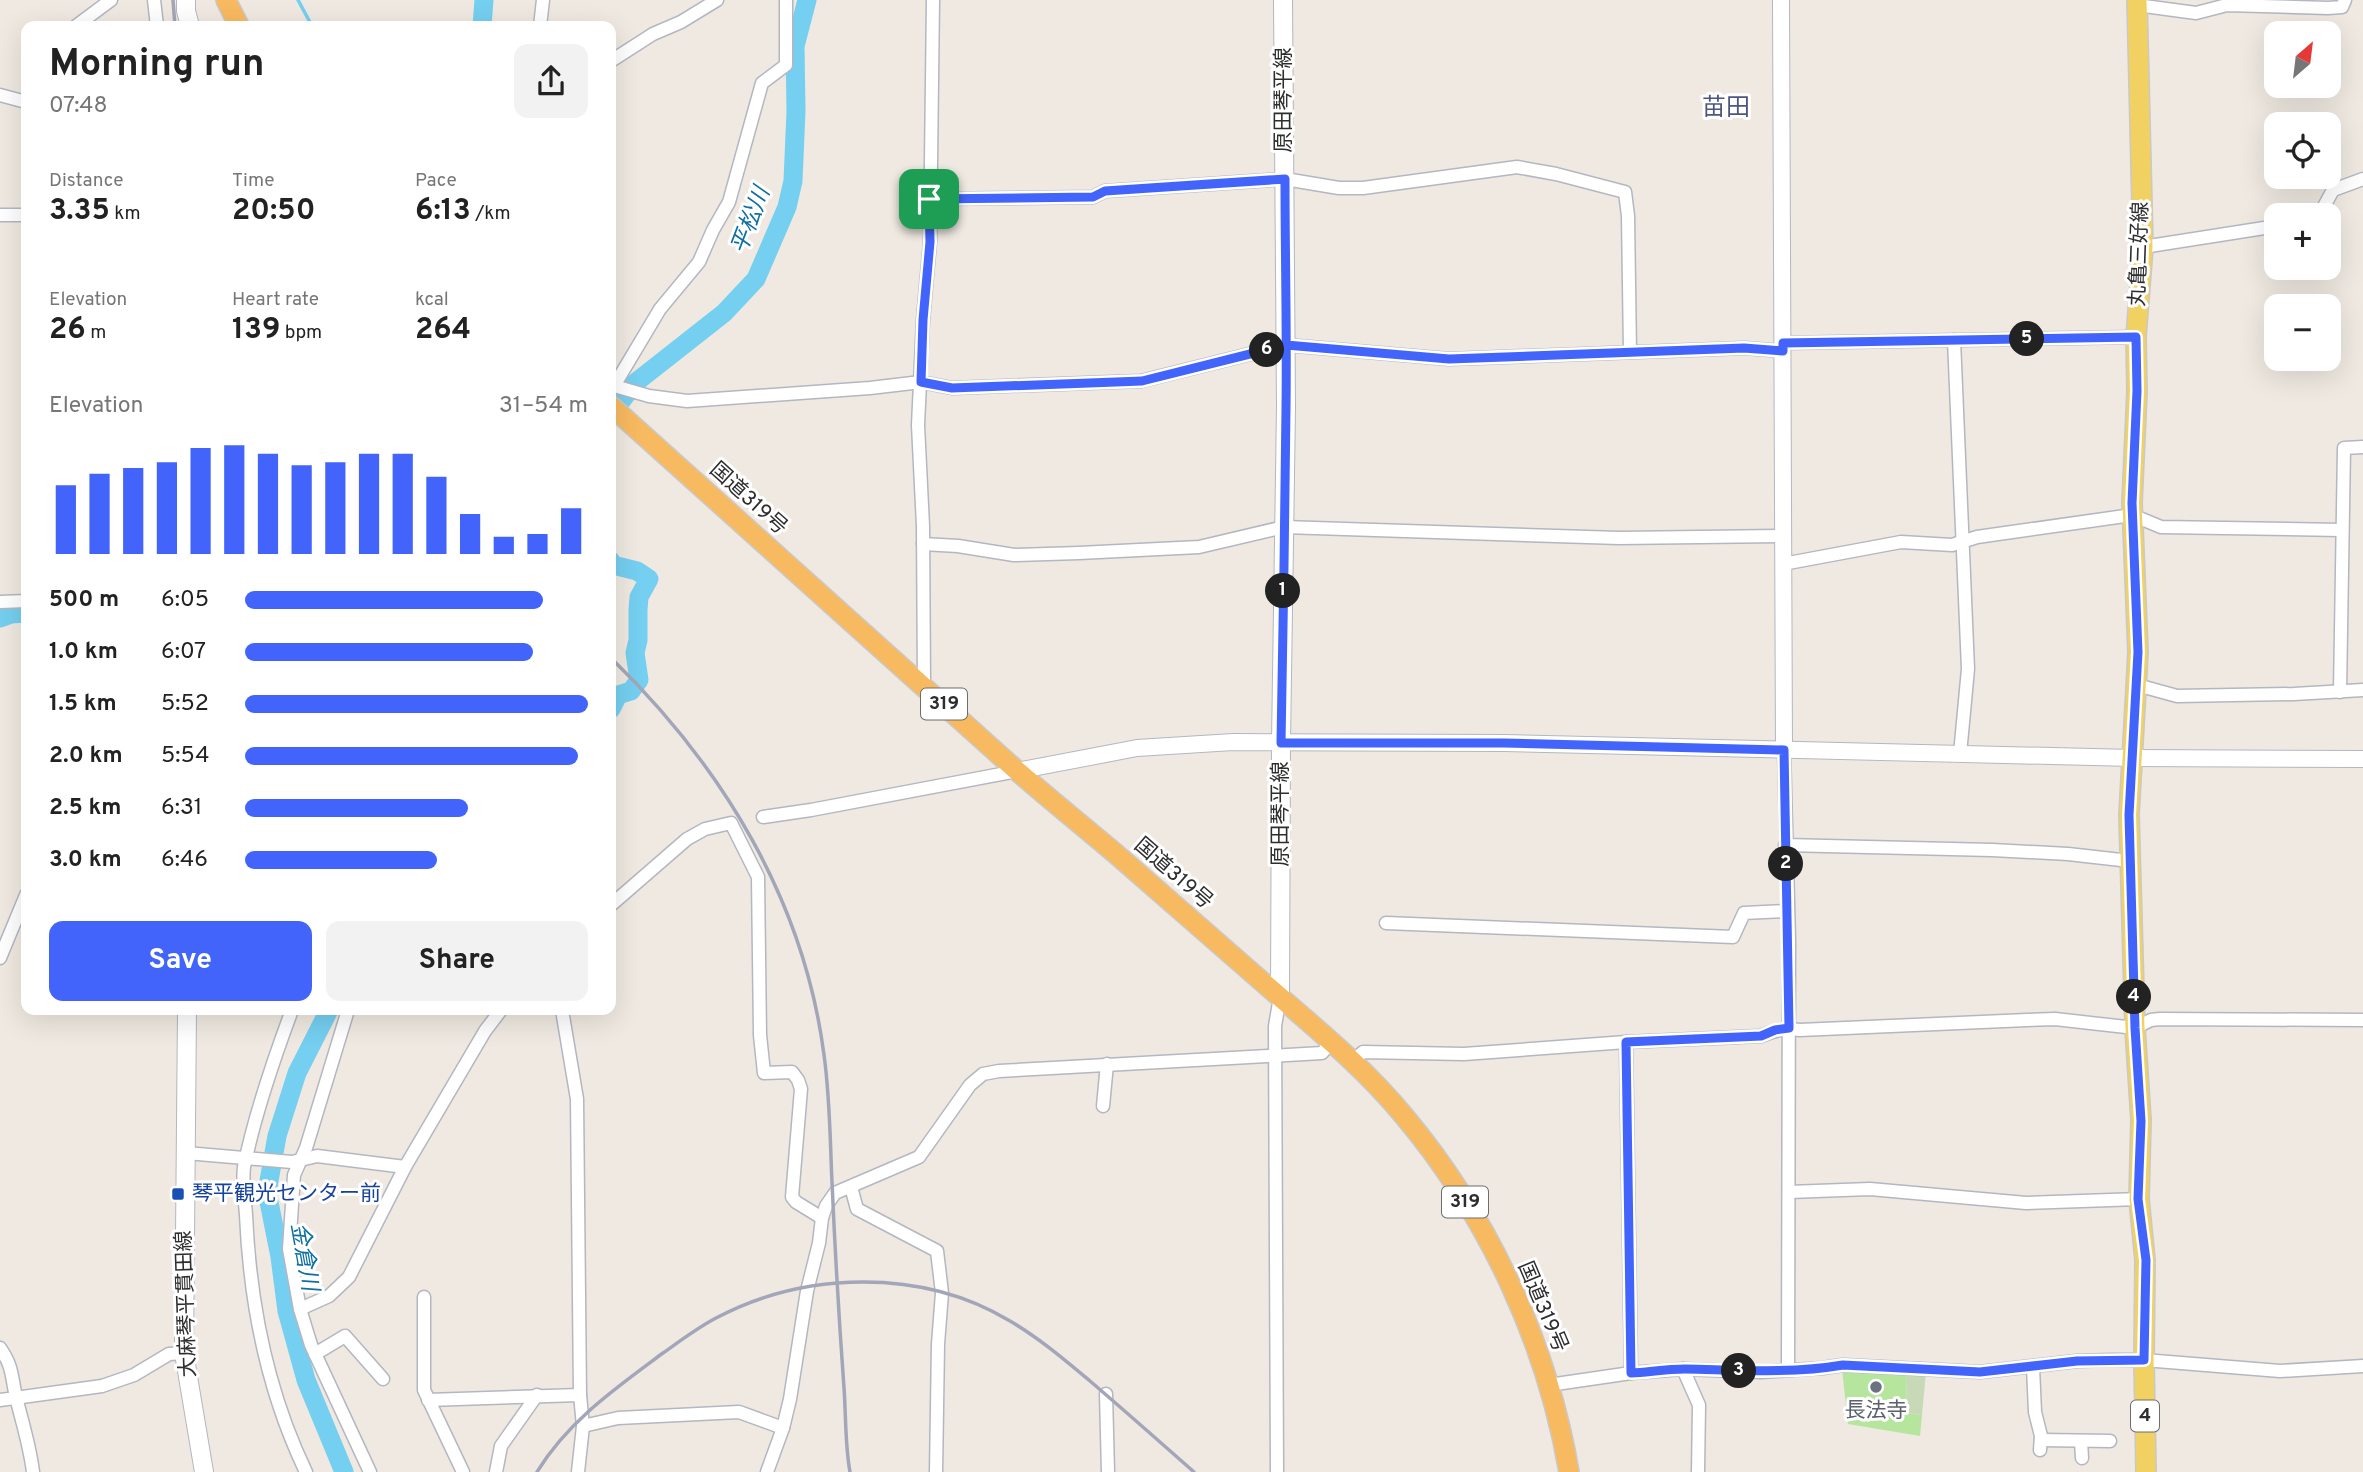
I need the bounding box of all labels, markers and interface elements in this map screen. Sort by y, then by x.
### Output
north arrow [2264,21,2342,98]
map controls [2264,21,2341,371]
text: Morning run [49,41,265,90]
button: share [514,44,588,118]
street label: 原田琴平線 [1271,48,1298,153]
text: 07:48 [49,92,108,121]
district label: 苗田 [1702,94,1750,124]
button: locate [2264,112,2341,189]
text: Distance [49,169,124,193]
text: Time [232,169,275,193]
text: Pace [415,169,457,193]
pin [899,169,959,229]
icon: arrive [910,180,948,218]
water label: 平松川 [726,181,779,258]
text: 3.35 [49,193,110,230]
text: 20:50 [232,193,315,230]
text: 6:13 [415,193,471,230]
street label: 丸亀三好線 [2125,201,2155,307]
text: km [110,202,141,226]
text: /km [471,202,511,226]
button: + [2264,203,2341,280]
text: Elevation [49,288,127,312]
text: Heart rate [232,288,319,312]
text: kcal [415,288,449,312]
button: − [2264,294,2341,371]
text: 26 [49,312,86,349]
text: 139 [232,312,280,349]
text: 264 [415,312,471,349]
text: m [86,321,106,345]
text: bpm [280,321,322,345]
pin: 5 [2010,322,2044,356]
text: 5 [2021,326,2032,350]
pin: 6 [1250,332,1284,368]
text: 6 [1261,337,1272,361]
text: Elevation [49,392,144,421]
text: 31–54 m [499,392,588,421]
street label: 国道319号 [703,457,793,541]
pin: 1 [1266,574,1300,608]
text: 1 [1279,578,1286,602]
text: 500 m [49,586,119,615]
text: 6:05 [161,586,209,615]
text: 1.0 km [49,638,118,667]
text: 6:07 [161,638,206,667]
road number: 319 [921,688,967,720]
text: 1.5 km [49,690,117,719]
text: 5:52 [161,690,209,719]
text: 2.0 km [49,742,123,771]
text: 5:54 [161,742,209,771]
street label: 原田琴平線 [1268,762,1295,867]
text: 2.5 km [49,794,122,823]
text: 6:31 [161,794,202,823]
street label: 国道319号 [1128,832,1218,916]
text: 3.0 km [49,846,122,875]
text: 6:46 [161,846,208,875]
pin: 2 [1768,846,1803,882]
text: 2 [1780,851,1791,875]
button: Save [49,921,312,1001]
button: Share [326,921,588,1001]
pin: 4 [2116,979,2152,1014]
text: 4 [2127,984,2140,1008]
place label: 琴平観光センター前 [192,1181,381,1208]
marker: 琴平観光センター前 [170,1186,186,1202]
road number: 319 [1442,1186,1488,1218]
water label: 金倉川 [283,1221,324,1296]
street label: 大麻琴平貫田線 [171,1230,203,1378]
street label: 国道319号 [1511,1258,1573,1356]
pin: 3 [1722,1354,1756,1388]
text: 3 [1733,1358,1744,1382]
marker: 長法寺 [1868,1379,1884,1395]
place label: 長法寺 [1845,1398,1908,1425]
road number: 4 [2131,1400,2159,1432]

